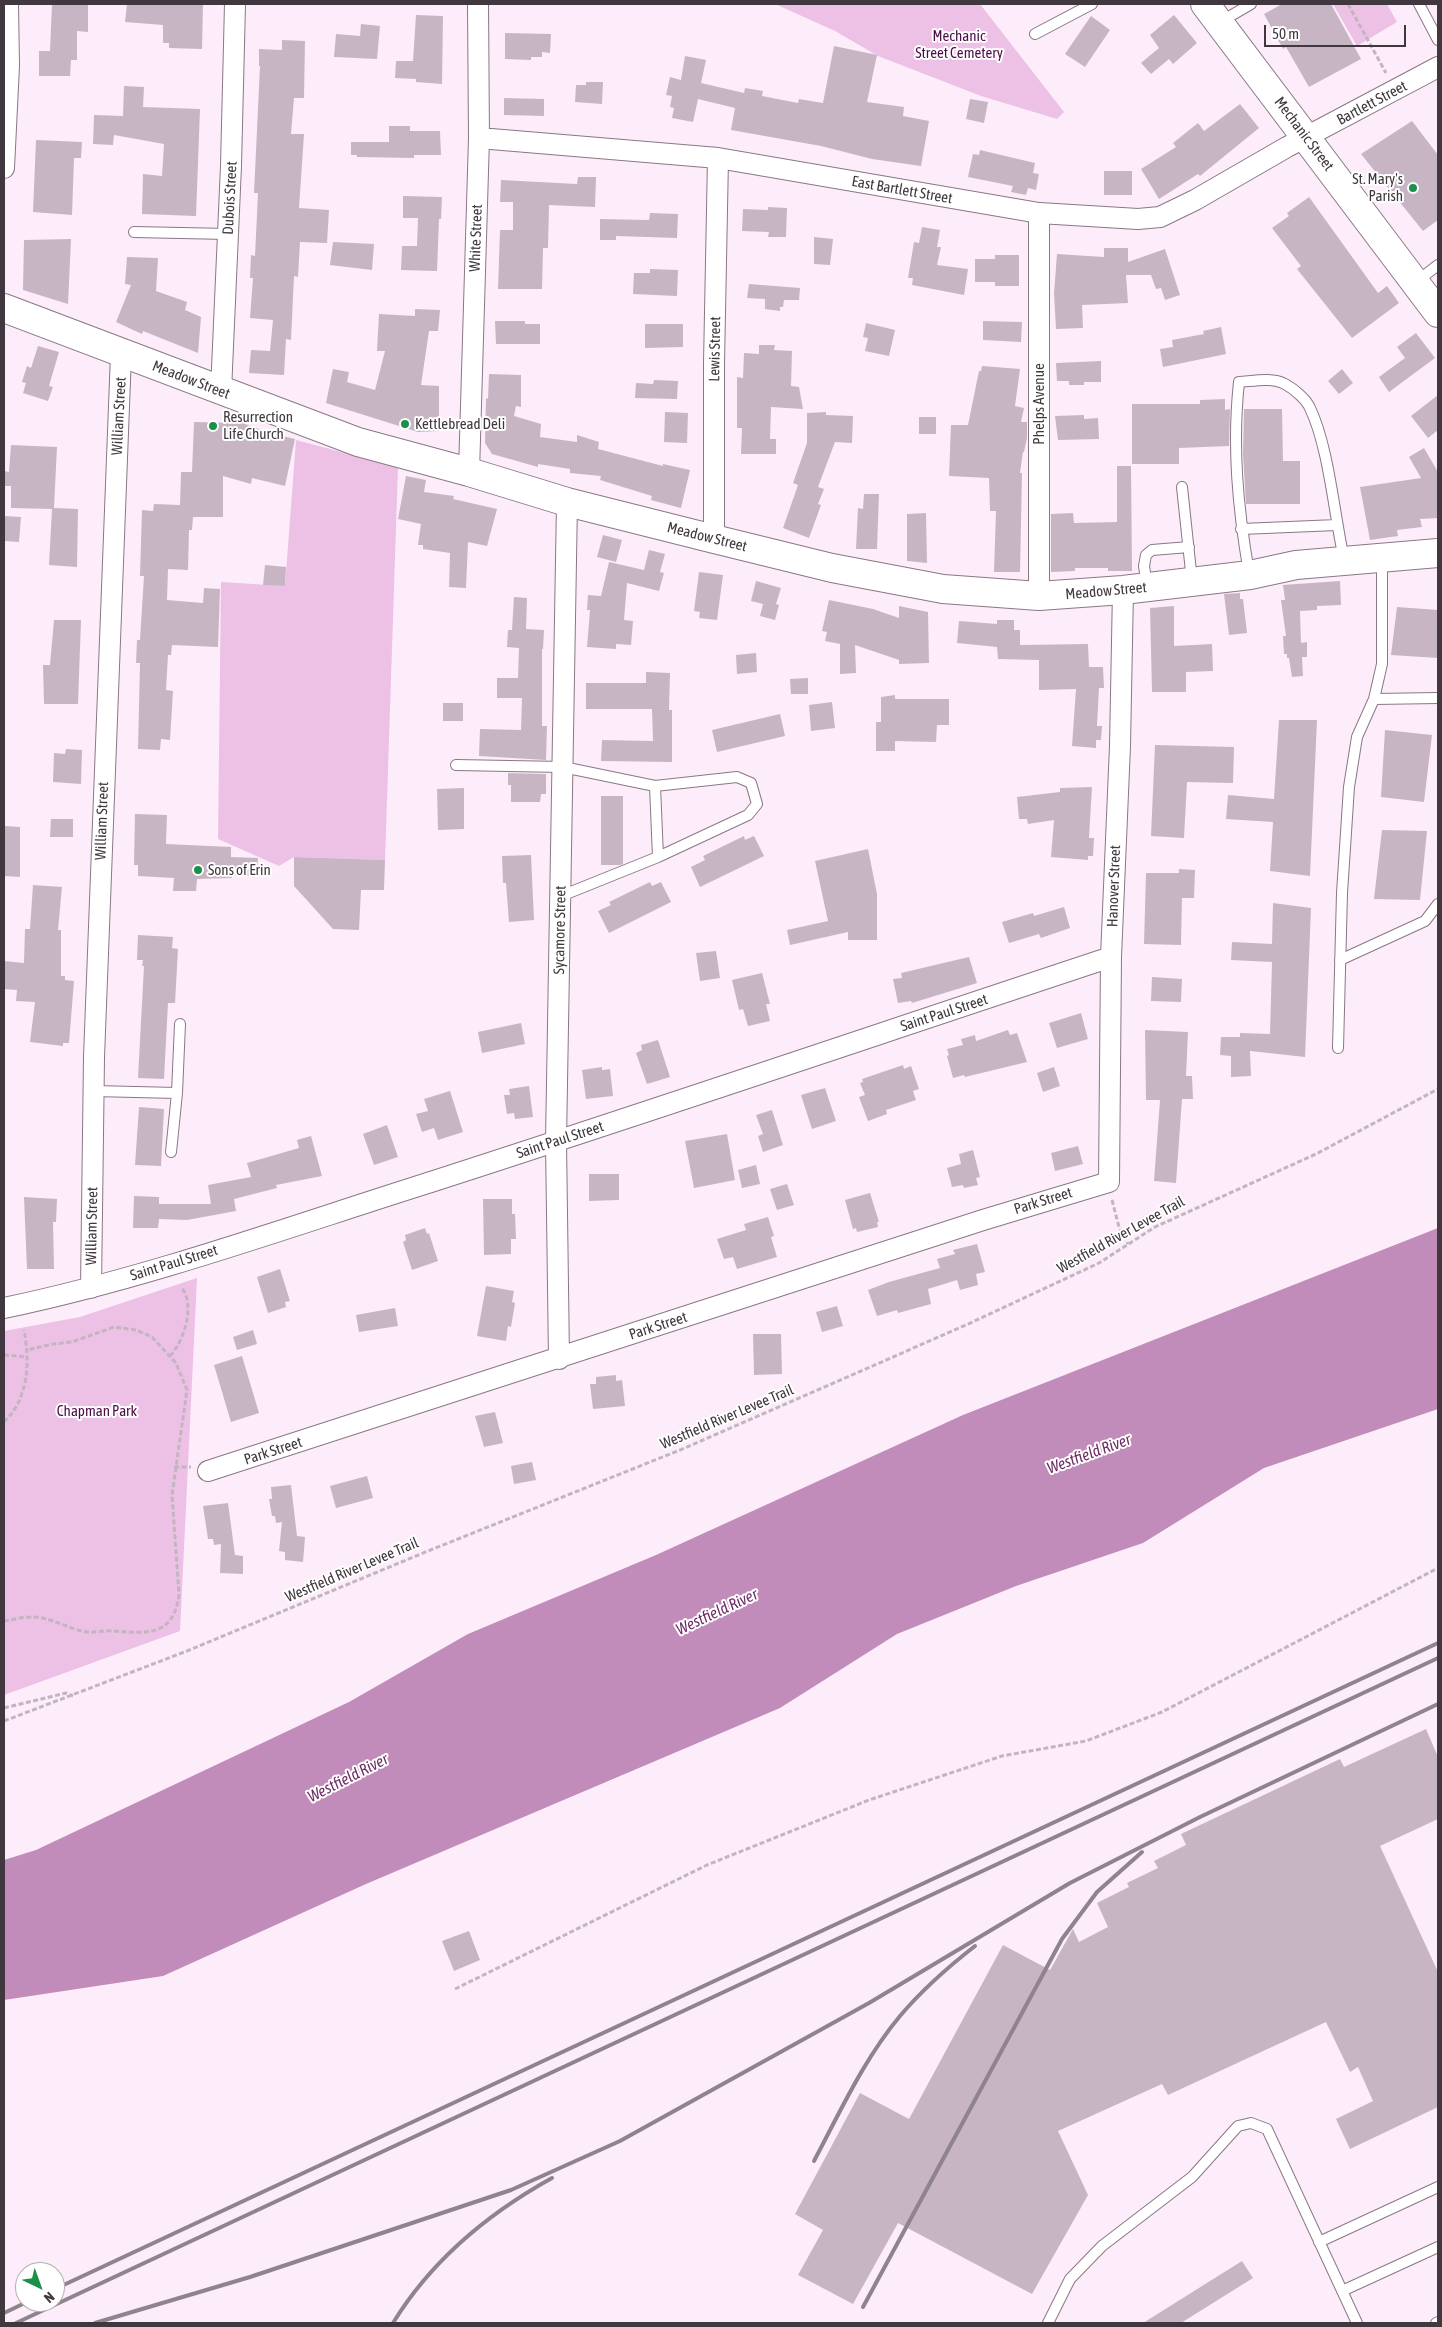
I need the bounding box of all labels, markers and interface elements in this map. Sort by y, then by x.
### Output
scale bar [1267,15,1410,47]
text: 50 m [1272,25,1299,42]
park label: Mechanic Street Cemetery [915,27,1003,62]
street label: Bartlett Street [1334,77,1410,129]
street label: Mechanic Street [1270,94,1338,174]
street label: Dubois Street [219,161,241,235]
place label: St. Mary's Parish [1352,170,1403,205]
street label: East Bartlett Street [850,172,954,208]
marker: St. Mary's Parish [1407,182,1419,194]
street label: White Street [466,204,486,272]
street label: Lewis Street [705,316,725,382]
street label: Meadow Street [150,357,232,403]
street label: Phelps Avenue [1030,363,1048,445]
street label: William Street [108,376,130,456]
place label: Resurrection Life Church [223,408,293,443]
place label: Kettlebread Deli [415,415,505,433]
marker: Kettlebread Deli [399,418,411,430]
marker: Resurrection Life Church [207,420,219,432]
street label: Meadow Street [665,518,749,556]
street label: Meadow Street [1064,578,1148,604]
street label: William Street [92,781,112,861]
street label: Hanover Street [1104,845,1124,927]
place label: Sons of Erin [208,861,271,879]
marker: Sons of Erin [192,864,204,876]
street label: Sycamore Street [550,885,570,975]
street label: Saint Paul Street [898,990,990,1036]
street label: Saint Paul Street [514,1117,606,1163]
street label: Park Street [1012,1184,1074,1218]
street label: William Street [82,1187,102,1265]
street label: Westfield River Levee Trail [1054,1193,1188,1277]
street label: Saint Paul Street [128,1241,220,1285]
street label: Park Street [627,1308,689,1344]
street label: Westfield River Levee Trail [658,1381,796,1453]
park label: Chapman Park [57,1402,137,1420]
water label: Westfield River [1044,1430,1134,1478]
street label: Park Street [242,1433,304,1469]
street label: Westfield River Levee Trail [283,1534,421,1606]
water label: Westfield River [673,1585,761,1639]
water label: Westfield River [304,1749,392,1807]
north arrow [15,2262,65,2312]
text: N [41,2289,58,2306]

